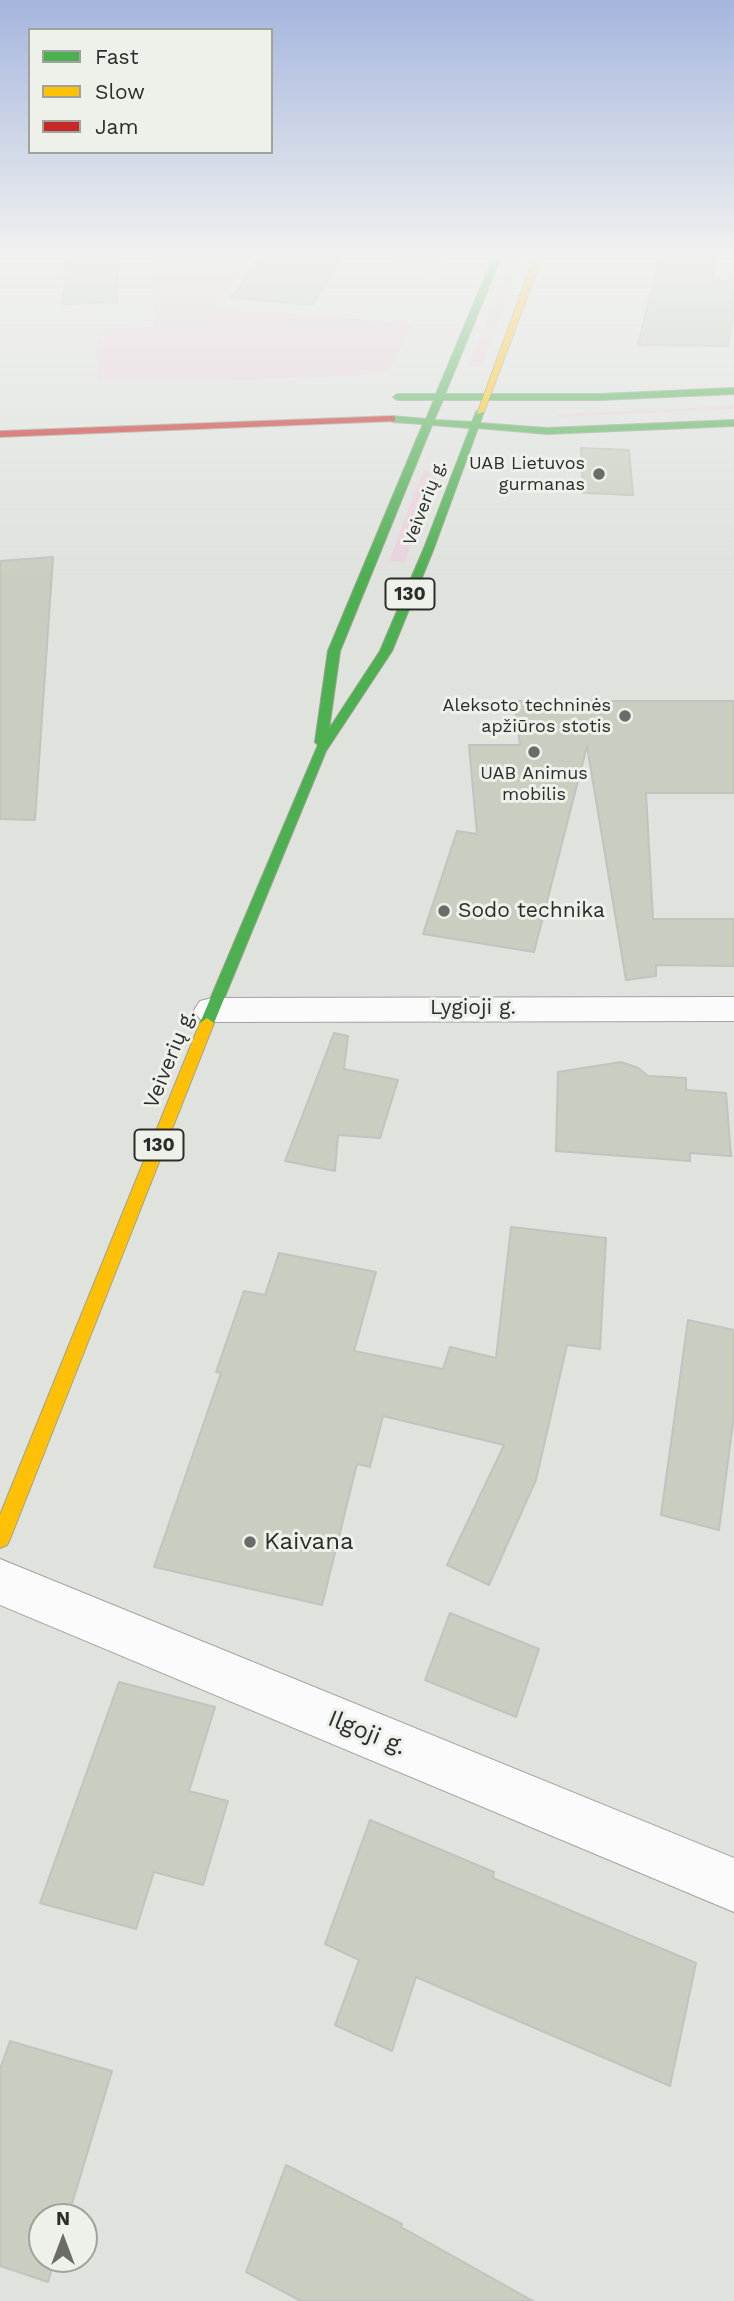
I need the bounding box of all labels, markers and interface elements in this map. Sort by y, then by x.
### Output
legend [28,28,273,154]
text: Fast [95,44,139,69]
text: Slow [95,79,145,104]
text: Jam [95,114,138,139]
place label: UAB Lietuvos gurmanas [469,453,585,496]
street label: Veiverių g. [399,457,451,549]
marker: UAB Lietuvos gurmanas [591,466,607,482]
road number: 130 [386,579,434,610]
place label: Aleksoto techninės apžiūros stotis [443,695,611,738]
marker: Aleksoto techninės apžiūros stotis [617,708,633,724]
marker: UAB Animus mobilis [526,744,542,760]
place label: UAB Animus mobilis [480,763,588,806]
place label: Sodo technika [458,898,605,924]
marker: Sodo technika [436,903,452,919]
street label: Lygioji g. [430,995,516,1021]
street label: Veiverių g. [139,1006,201,1112]
road number: 130 [134,1130,184,1161]
place label: Kaivana [264,1528,354,1556]
marker: Kaivana [242,1534,258,1550]
street label: Ilgoji g. [324,1704,410,1762]
north arrow [28,2203,98,2273]
text: N [56,2207,70,2230]

